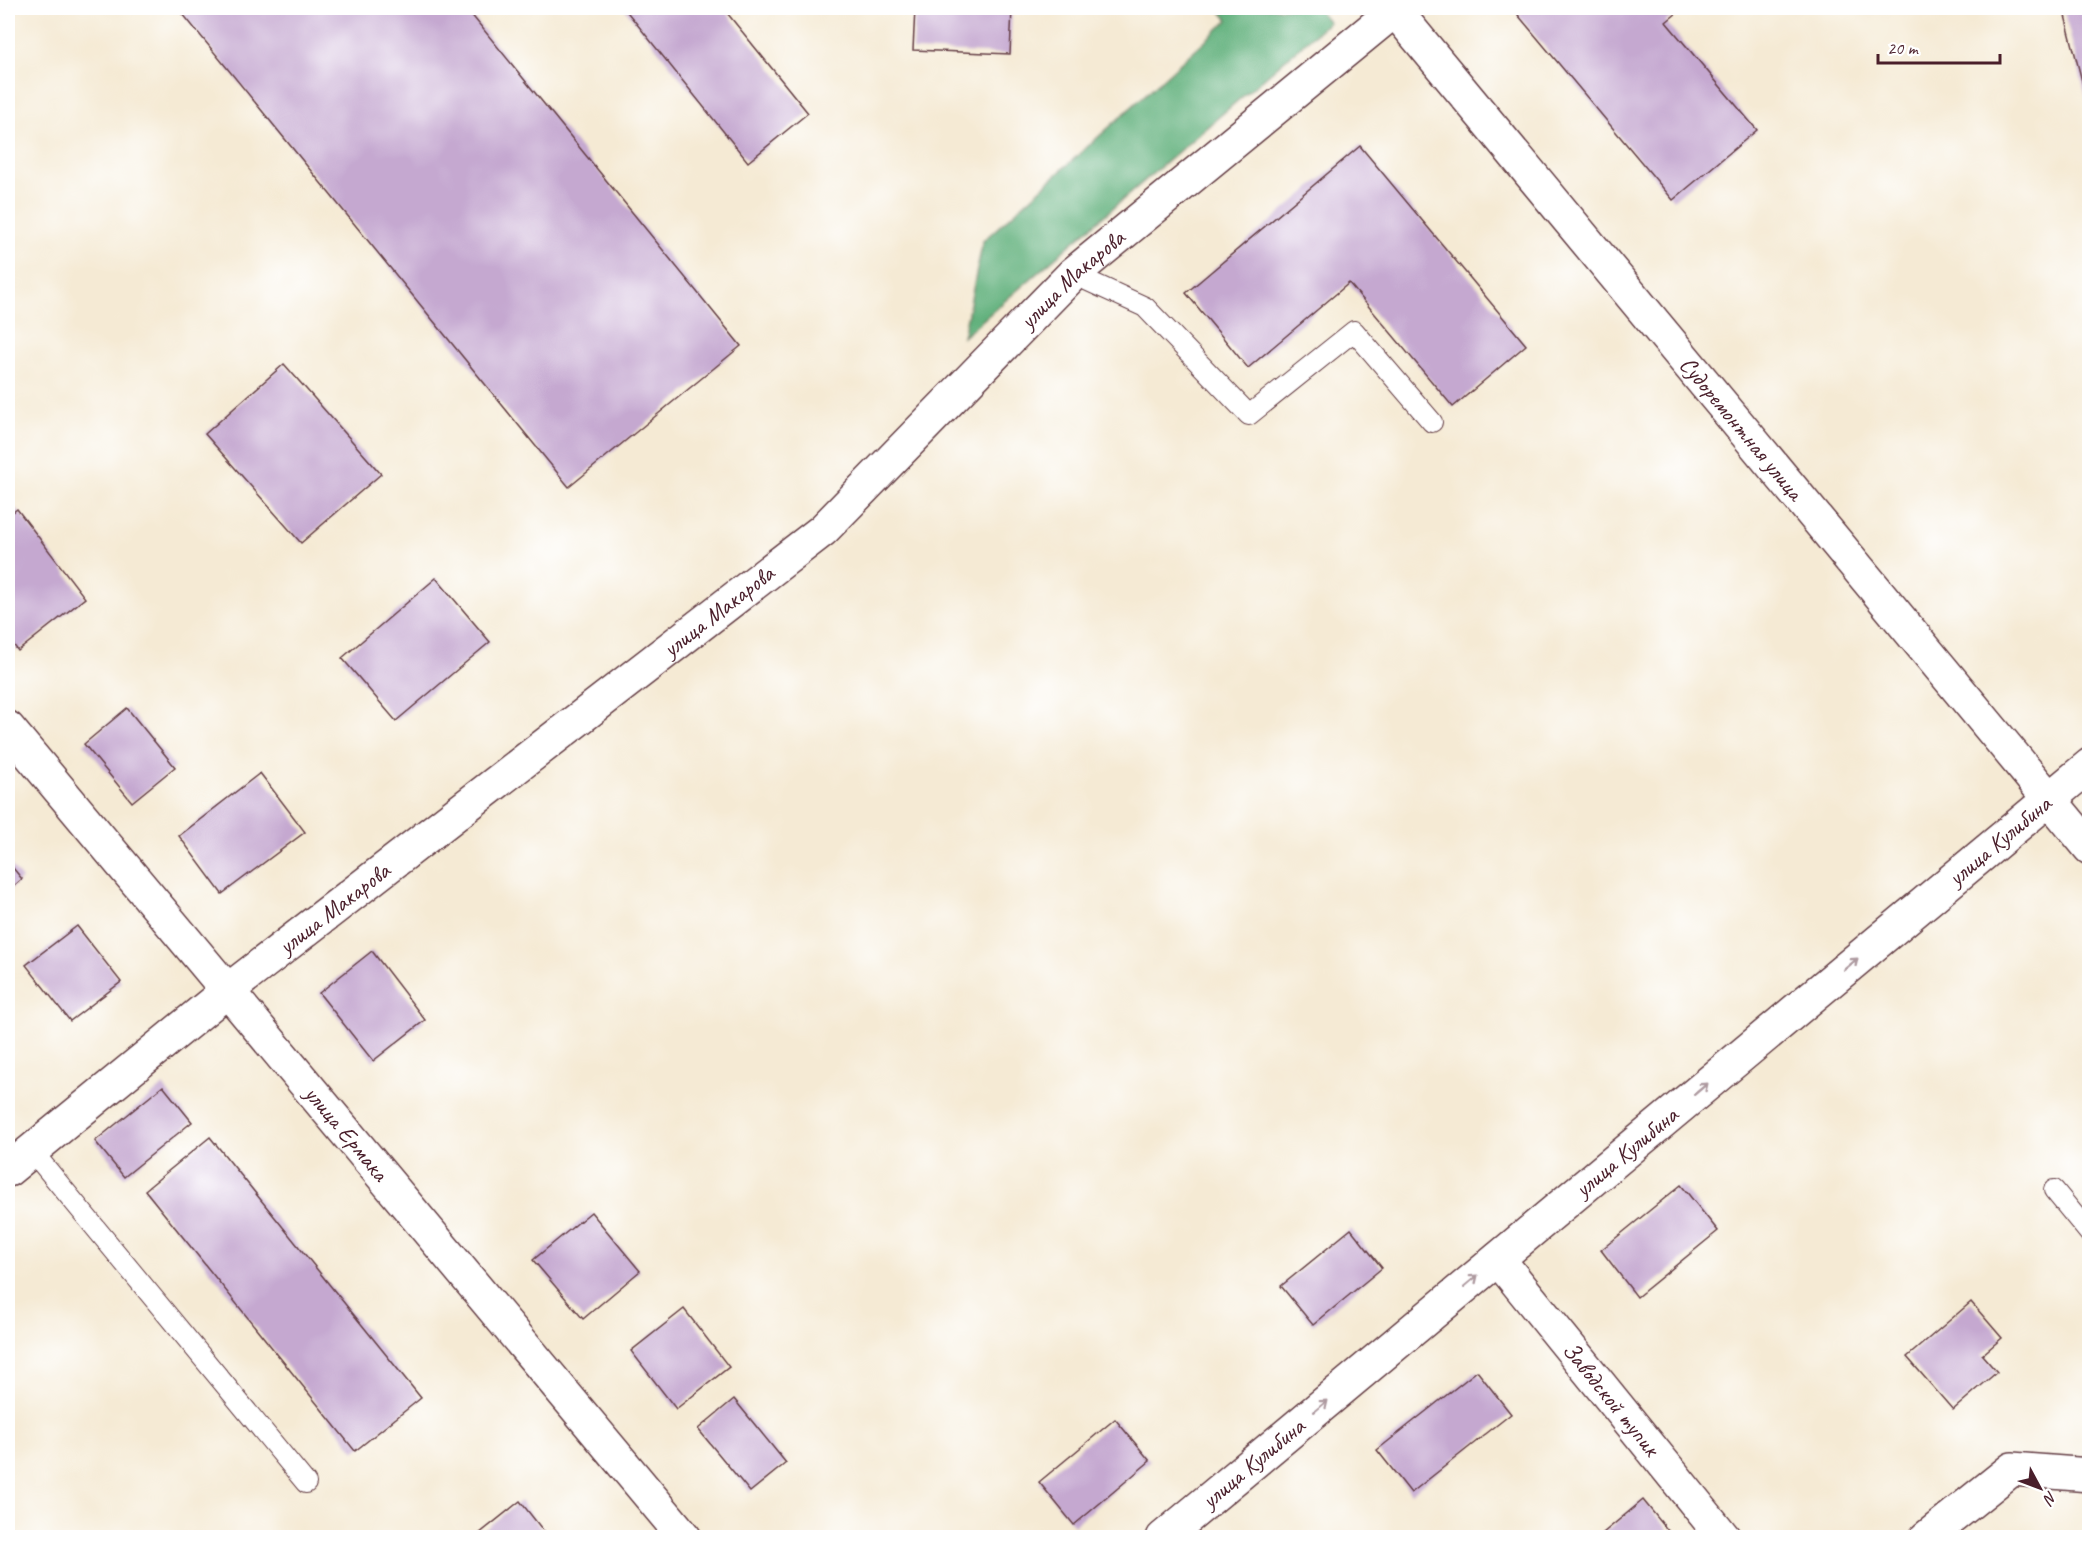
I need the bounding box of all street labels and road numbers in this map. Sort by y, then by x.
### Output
street label: улица Макарова [1011,222,1132,336]
street label: Судоремонтная улица [1673,350,1811,508]
street label: улица Макарова [655,557,781,665]
street label: улица Кулибина [1940,788,2058,894]
street label: улица Макарова [271,855,397,962]
street label: улица Ермака [297,1078,396,1188]
street label: улица Кулибина [1567,1099,1685,1205]
street label: Заводской тупик [1556,1335,1668,1464]
street label: улица Кулибина [1193,1410,1312,1516]

